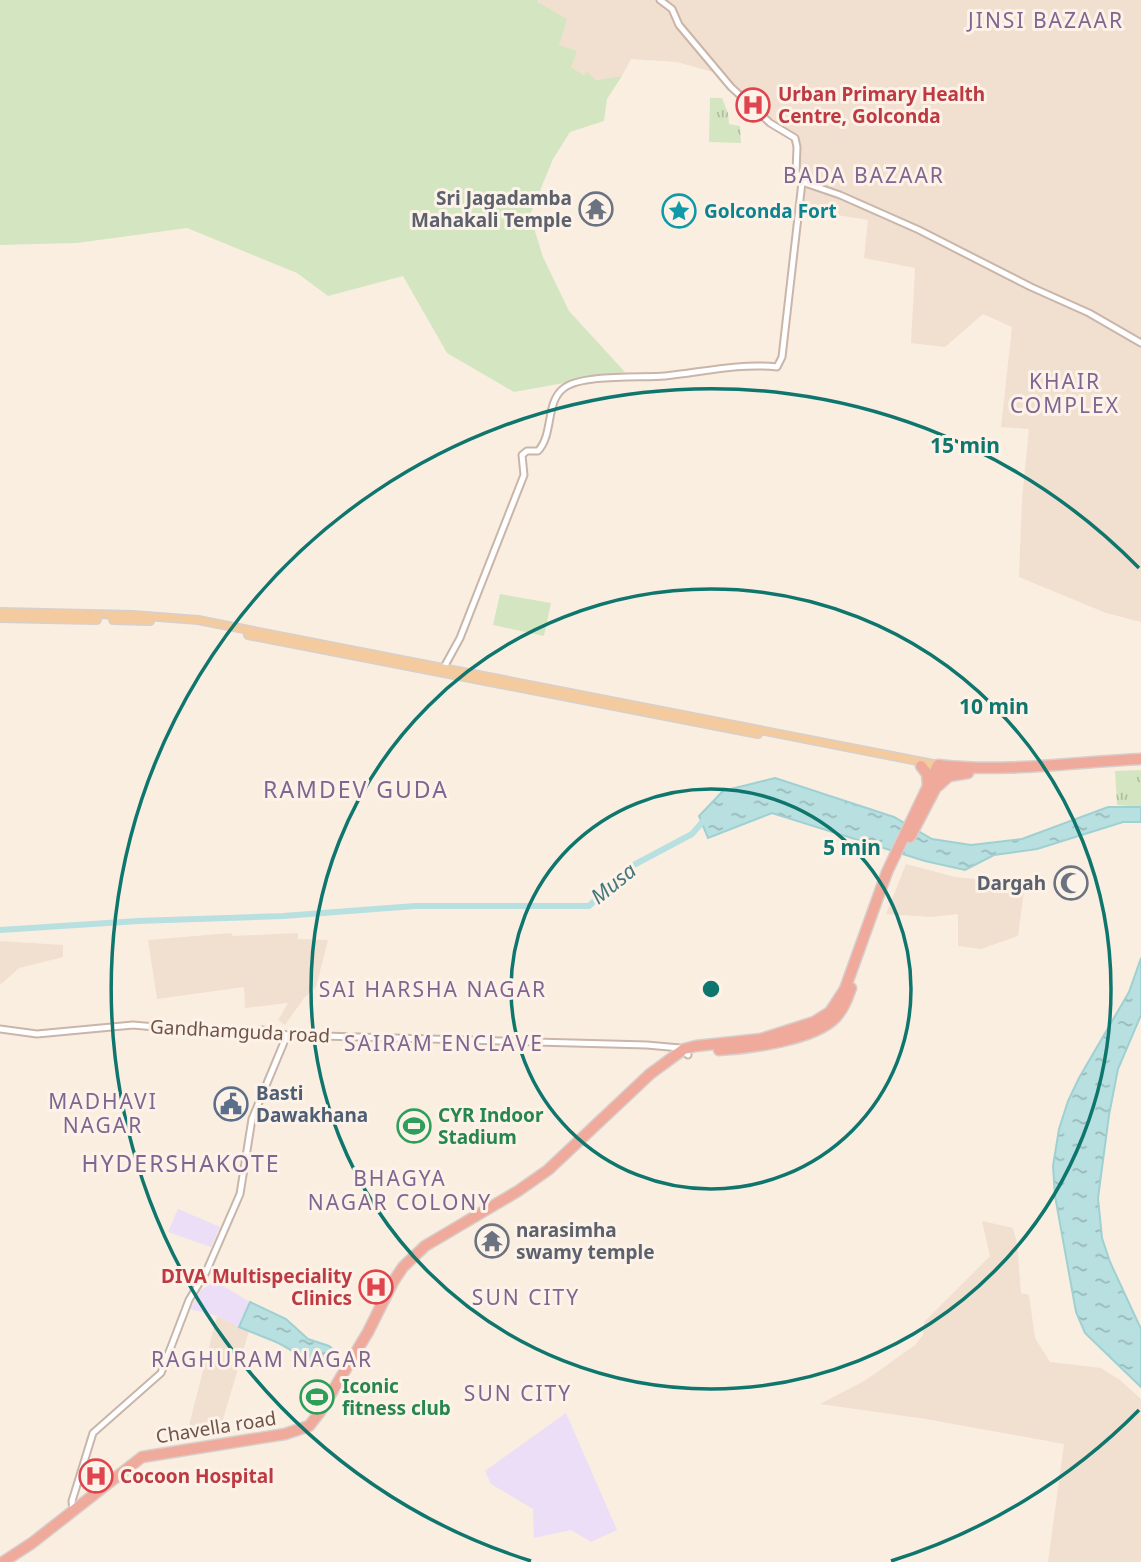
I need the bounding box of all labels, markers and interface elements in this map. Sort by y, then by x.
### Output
district label: JINSI BAZAAR [966,6,1124,34]
place label: Urban Primary Health Centre, Golconda [778,81,985,129]
hospital icon: Urban Primary Health Centre, Golconda [734,86,772,124]
district label: BADA BAZAAR [783,161,945,189]
place label: Sri Jagadamba Mahakali Temple [411,185,572,233]
temple icon: Sri Jagadamba Mahakali Temple [577,190,615,228]
place icon: Golconda Fort [660,192,698,230]
place label: Golconda Fort [704,198,837,224]
district label: KHAIR COMPLEX [1010,367,1120,419]
text: 15 min [930,431,1000,459]
text: 10 min [959,692,1029,720]
district label: RAMDEV GUDA [263,773,449,805]
text: 5 min [823,833,881,861]
water label: Musa [584,856,642,910]
mosque icon: Dargah [1052,864,1090,902]
place label: Dargah [977,870,1046,896]
district label: SAI HARSHA NAGAR [319,975,547,1003]
centre of rings [699,977,723,1001]
street label: Gandhamguda road [149,1013,331,1049]
district label: SAIRAM ENCLAVE [344,1029,544,1057]
place label: Basti Dawakhana [256,1080,368,1128]
public building icon: Basti Dawakhana [212,1085,250,1123]
district label: MADHAVI NAGAR [48,1087,158,1139]
place label: CYR Indoor Stadium [438,1102,544,1150]
sports icon: CYR Indoor Stadium [395,1107,433,1145]
district label: HYDERSHAKOTE [82,1147,280,1179]
district label: BHAGYA NAGAR COLONY [308,1164,492,1216]
place label: narasimha swamy temple [516,1217,655,1265]
temple icon: narasimha swamy temple [473,1222,511,1260]
place label: DIVA Multispeciality Clinics [161,1263,352,1311]
hospital icon: DIVA Multispeciality Clinics [357,1268,395,1306]
district label: SUN CITY [472,1283,580,1311]
district label: RAGHURAM NAGAR [151,1345,373,1373]
place label: Iconic fitness club [342,1373,451,1421]
sports icon: Iconic fitness club [298,1378,336,1416]
district label: SUN CITY [464,1379,572,1407]
street label: Chavella road [154,1405,278,1449]
hospital icon: Cocoon Hospital [77,1457,115,1495]
place label: Cocoon Hospital [120,1463,274,1489]

